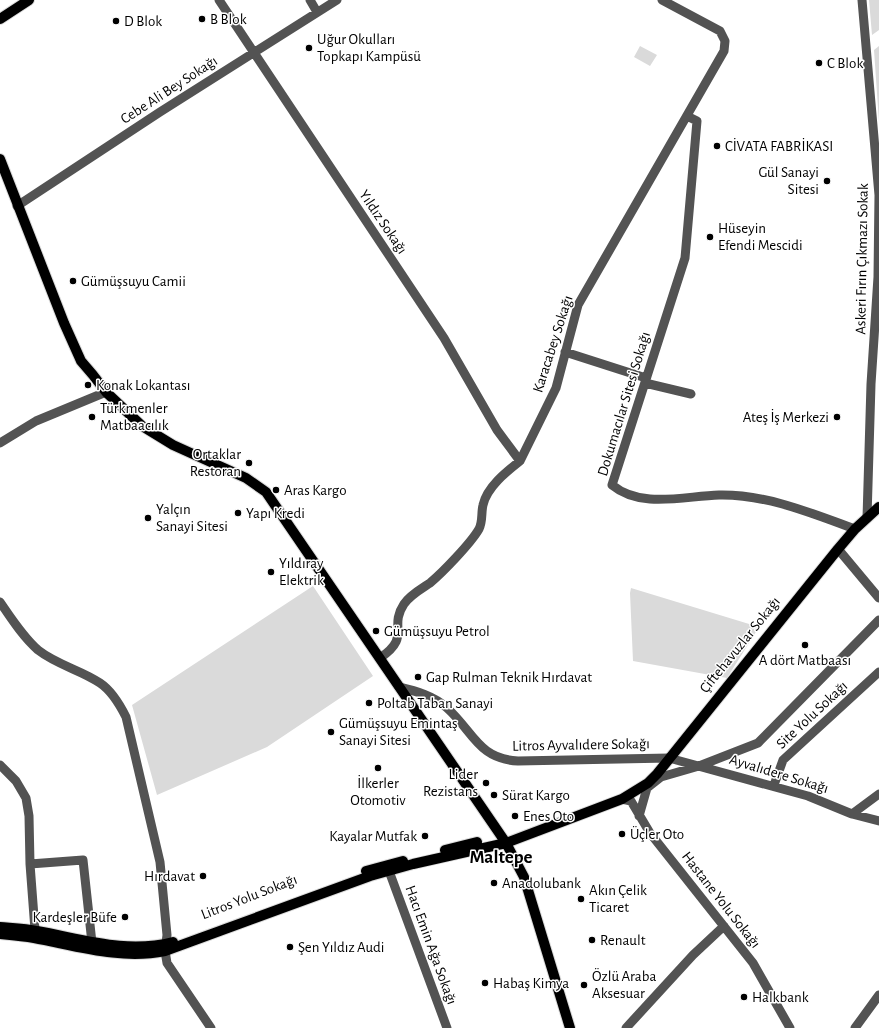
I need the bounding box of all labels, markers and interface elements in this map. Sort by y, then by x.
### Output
place label: B Blok [210,12,247,27]
place label: D Blok [124,14,162,29]
marker: B Blok [197,14,207,24]
marker: D Blok [111,16,121,26]
place label: Uğur Okulları Topkapı Kampüsü [317,32,421,64]
marker: Uğur Okulları Topkapı Kampüsü [304,43,314,53]
street label: Cebe Ali Bey Sokağı [118,53,220,127]
place label: C Blok [827,56,863,71]
marker: C Blok [814,58,824,68]
place label: CİVATA FABRİKASI [725,137,833,154]
marker: CİVATA FABRİKASI [712,141,722,151]
place label: Gül Sanayi Sitesi [758,165,819,197]
marker: Gül Sanayi Sitesi [822,176,832,186]
street label: Askeri Fırın Çıkmazı Sokak [853,183,871,335]
street label: Yıldız Sokağı [356,187,410,257]
place label: Hüseyin Efendi Mescidi [718,221,803,253]
marker: Hüseyin Efendi Mescidi [705,232,715,242]
place label: Gümüşsuyu Camii [81,274,186,289]
marker: Gümüşsuyu Camii [68,276,78,286]
street label: Karacabey Sokağı [530,294,576,394]
street label: Dokumacılar Sitesi Sokağı [595,330,653,478]
place label: Konak Lokantası [96,378,190,393]
marker: Konak Lokantası [83,380,93,390]
place label: Türkmenler Matbaacılık [100,401,169,433]
place label: Ateş İş Merkezi [743,408,829,425]
marker: Türkmenler Matbaacılık [87,412,97,422]
marker: Ateş İş Merkezi [832,412,842,422]
place label: Ortaklar Restoran [190,447,241,479]
marker: Ortaklar Restoran [244,458,254,468]
place label: Aras Kargo [284,483,347,498]
marker: Aras Kargo [271,485,281,495]
place label: Yalçın Sanayi Sitesi [156,502,228,534]
place label: Yapı Kredi [246,506,305,521]
marker: Yapı Kredi [233,508,243,518]
marker: Yalçın Sanayi Sitesi [143,513,153,523]
place label: Yıldıray Elektrik [279,556,324,588]
marker: Yıldıray Elektrik [266,567,276,577]
street label: Çiftehavuzlar Sokağı [697,594,783,696]
place label: Gümüşsuyu Petrol [384,624,490,639]
marker: Gümüşsuyu Petrol [371,626,381,636]
marker: A dört Matbaası [800,640,810,650]
place label: A dört Matbaası [759,653,851,668]
place label: Gap Rulman Teknik Hırdavat [426,670,592,685]
marker: Gap Rulman Teknik Hırdavat [413,672,423,682]
street label: Site Yolu Sokağı [773,678,851,752]
place label: Poltab Taban Sanayi [377,696,493,711]
marker: Poltab Taban Sanayi [364,698,374,708]
place label: Gümüşsuyu Emintaş Sanayi Sitesi [339,716,458,748]
marker: Gümüşsuyu Emintaş Sanayi Sitesi [326,727,336,737]
street label: Litros Ayvalıdere Sokağı [512,736,650,754]
street label: Ayvalıdere Sokağı [728,752,830,796]
marker: İlkerler Otomotiv [373,763,383,773]
place label: Lider Rezistans [423,767,478,799]
place label: İlkerler Otomotiv [350,774,406,808]
marker: Lider Rezistans [481,778,491,788]
place label: Sürat Kargo [502,788,570,803]
marker: Sürat Kargo [489,790,499,800]
place label: Enes Oto [523,809,574,824]
marker: Enes Oto [510,811,520,821]
place label: Üçler Oto [630,825,684,842]
place label: Kayalar Mutfak [329,829,417,844]
marker: Üçler Oto [617,829,627,839]
marker: Kayalar Mutfak [420,831,430,841]
district label: Maltepe [469,848,533,867]
street label: Hastane Yolu Sokağı [679,849,763,951]
place label: Hırdavat [144,869,195,884]
marker: Hırdavat [198,871,208,881]
street label: Litros Yolu Sokağı [199,872,299,922]
place label: Anadolubank [502,876,581,891]
marker: Anadolubank [489,878,499,888]
place label: Akın Çelik Ticaret [589,883,647,915]
street label: Hacı Emin Ağa Sokağı [403,884,459,1006]
marker: Akın Çelik Ticaret [576,894,586,904]
place label: Kardeşler Büfe [32,910,117,925]
marker: Kardeşler Büfe [120,912,130,922]
place label: Renault [600,933,646,948]
marker: Renault [587,935,597,945]
place label: Şen Yıldız Audi [298,940,385,955]
marker: Şen Yıldız Audi [285,942,295,952]
place label: Özlü Araba Aksesuar [592,967,656,1001]
place label: Habaş Kimya [493,976,569,991]
marker: Habaş Kimya [480,978,490,988]
marker: Özlü Araba Aksesuar [579,980,589,990]
place label: Halkbank [752,990,809,1005]
marker: Halkbank [739,992,749,1002]

